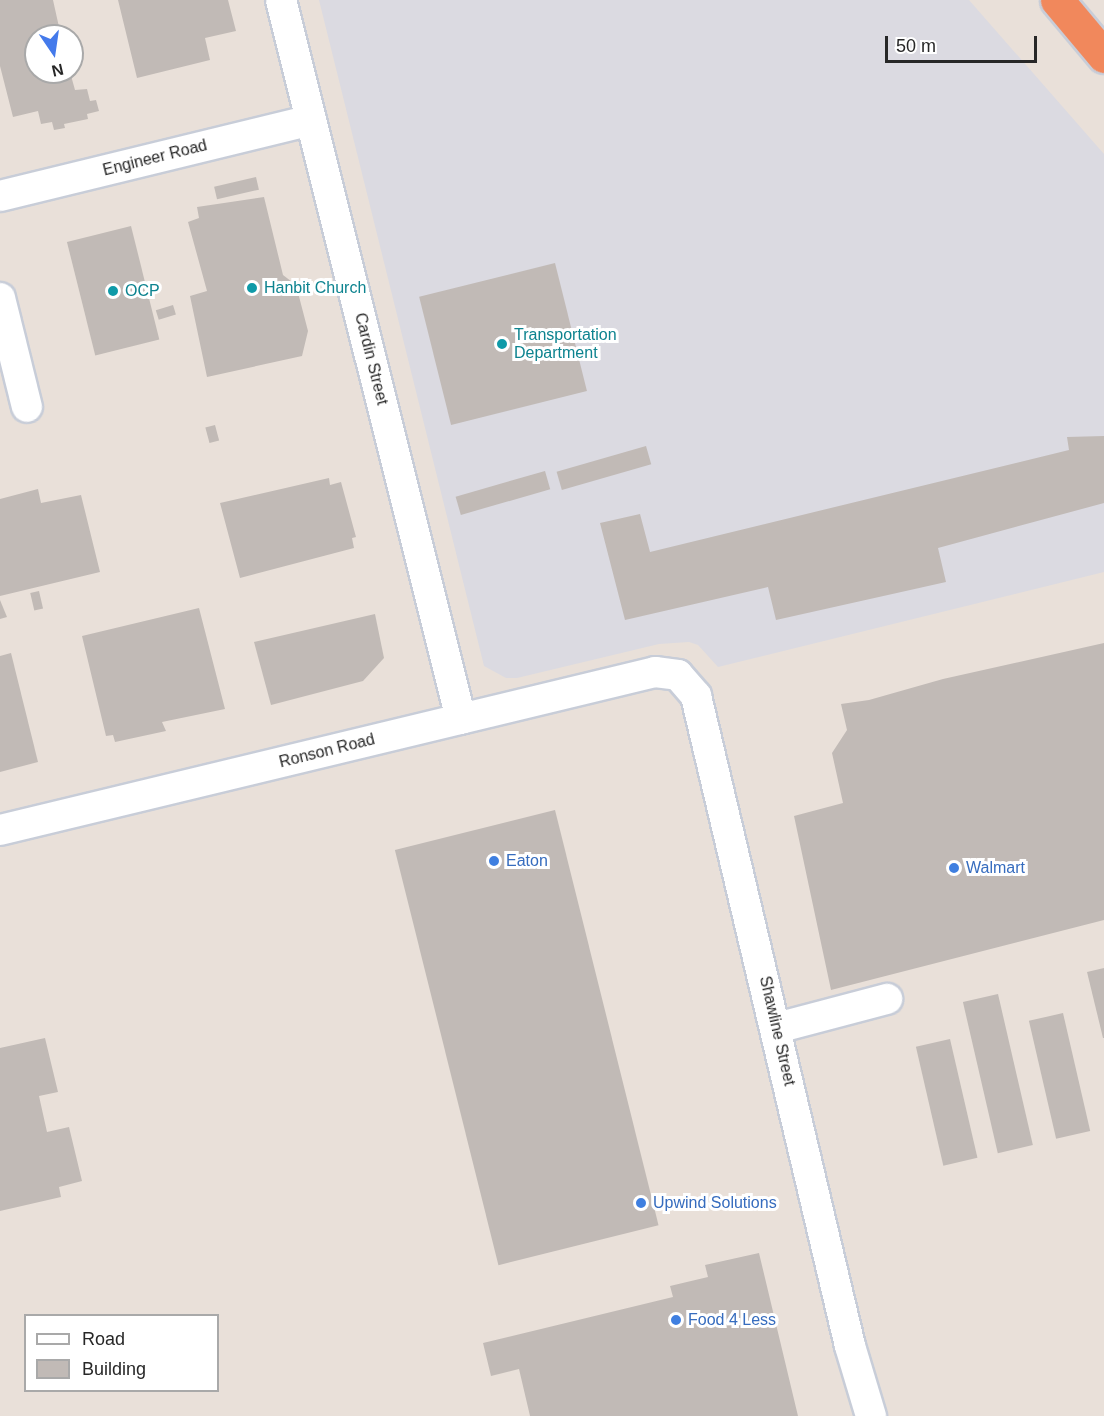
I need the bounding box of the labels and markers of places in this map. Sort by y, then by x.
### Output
place label: Hanbit Church [264,278,366,298]
place label: OCP [125,281,160,301]
marker: Hanbit Church [245,281,259,295]
marker: OCP [106,284,120,298]
place label: Transportation Department [514,325,617,363]
marker: Transportation Department [495,337,509,351]
place label: Eaton [506,851,548,871]
marker: Eaton [487,854,501,868]
place label: Walmart [966,858,1025,878]
marker: Walmart [947,861,961,875]
place label: Upwind Solutions [653,1193,777,1213]
marker: Upwind Solutions [634,1196,648,1210]
place label: Food 4 Less [688,1310,776,1330]
marker: Food 4 Less [669,1313,683,1327]

